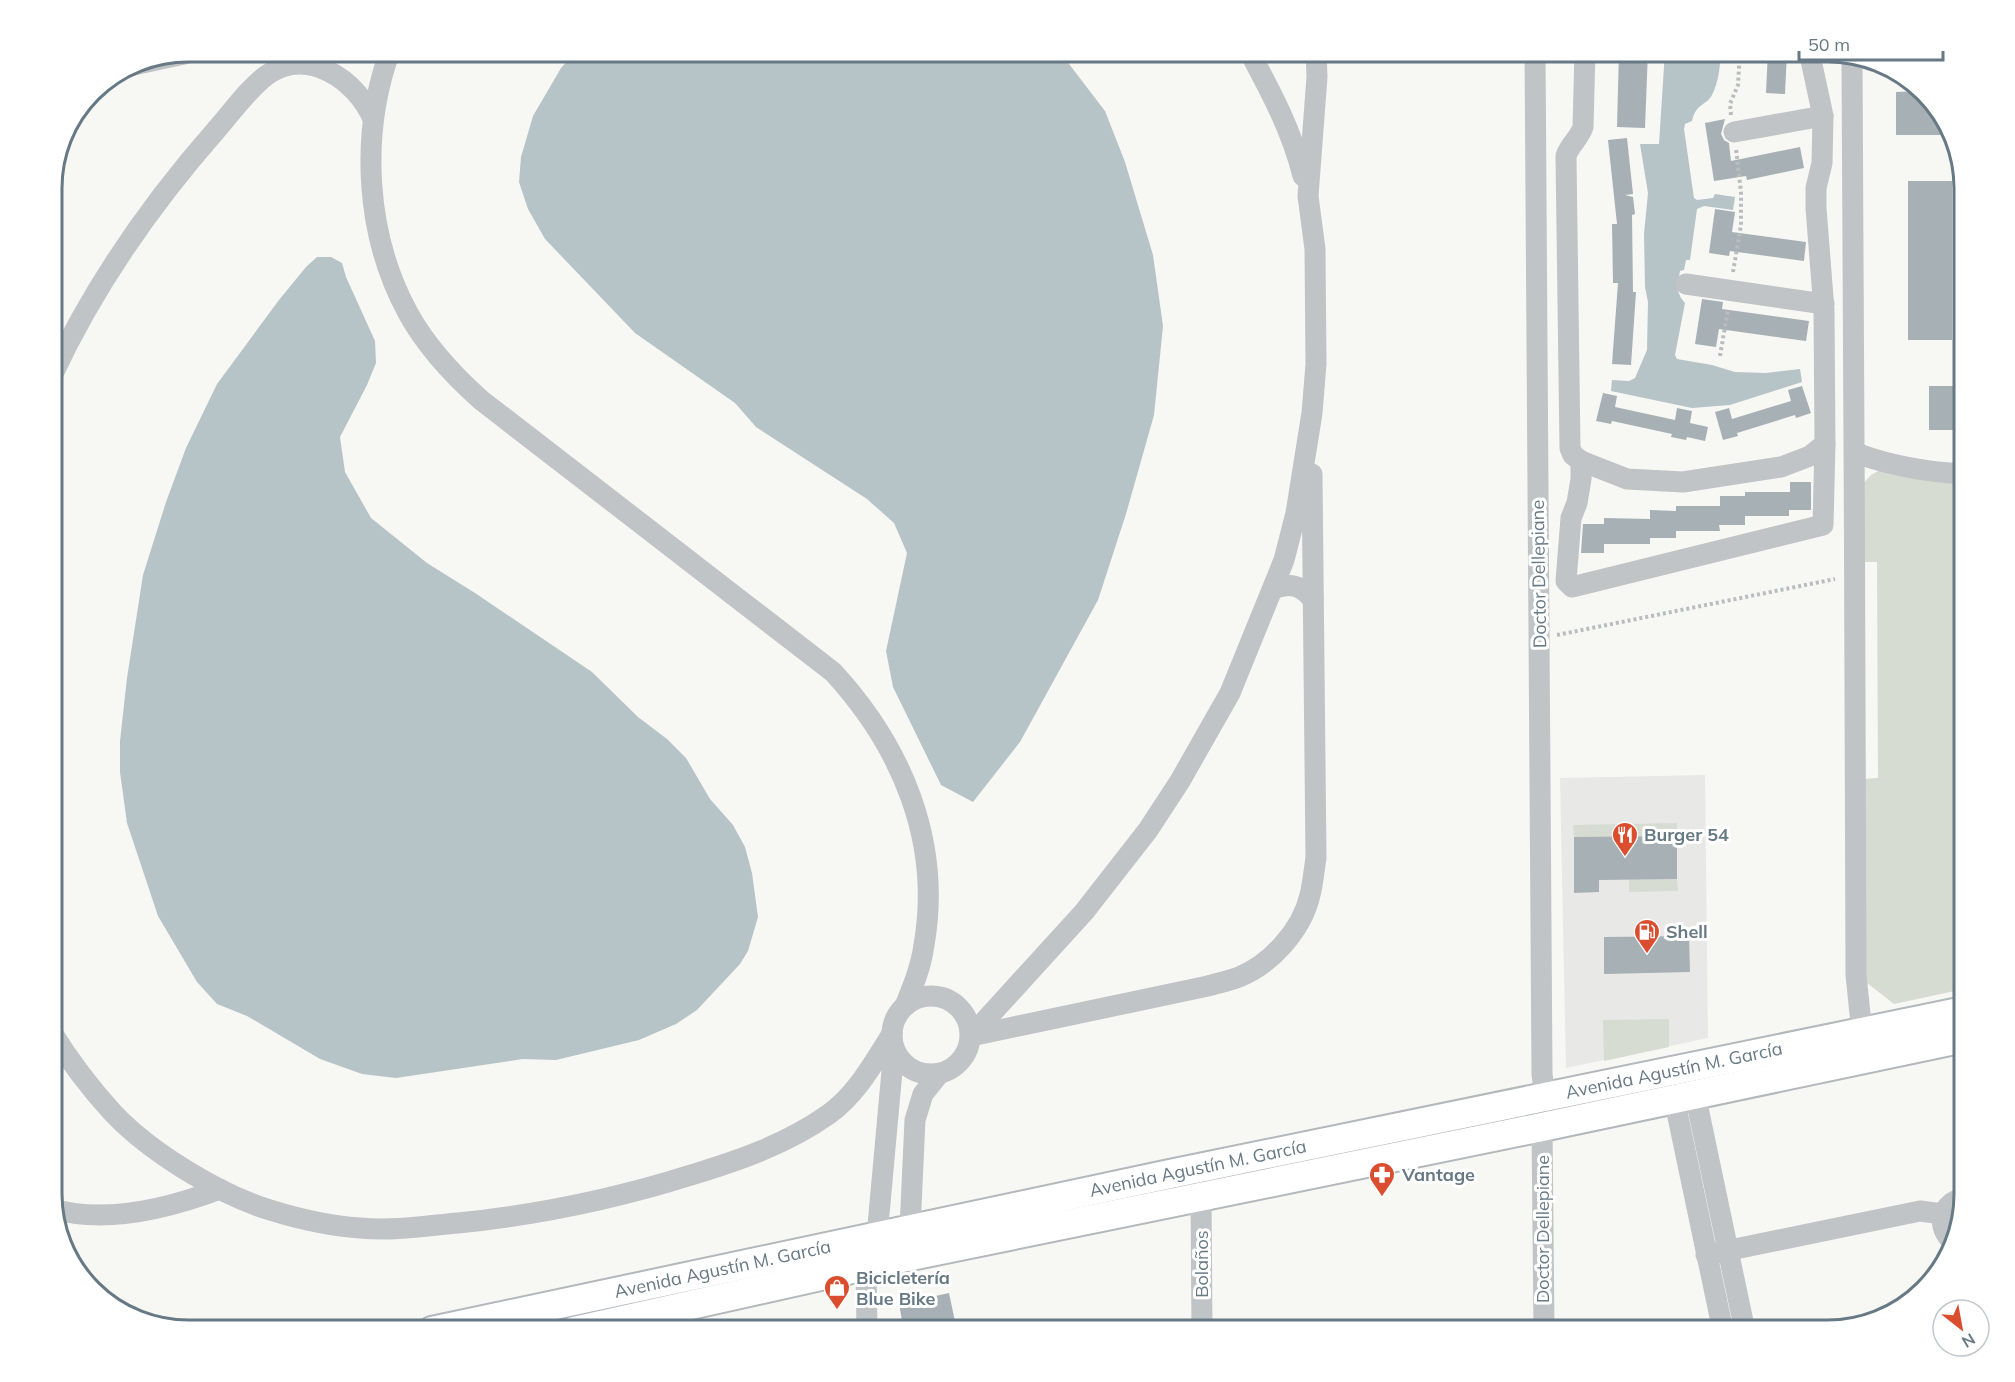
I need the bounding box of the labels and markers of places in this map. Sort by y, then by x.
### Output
restaurant icon: Burger 54 [1610,820,1640,858]
place label: Burger 54 [1644,823,1729,846]
fuel station icon: Shell [1632,917,1662,955]
place label: Shell [1666,920,1708,943]
pharmacy icon: Vantage [1367,1160,1397,1198]
place label: Vantage [1401,1163,1475,1186]
place label: Bicicletería Blue Bike [856,1266,950,1310]
shop icon: Bicicletería Blue Bike [822,1273,852,1311]

